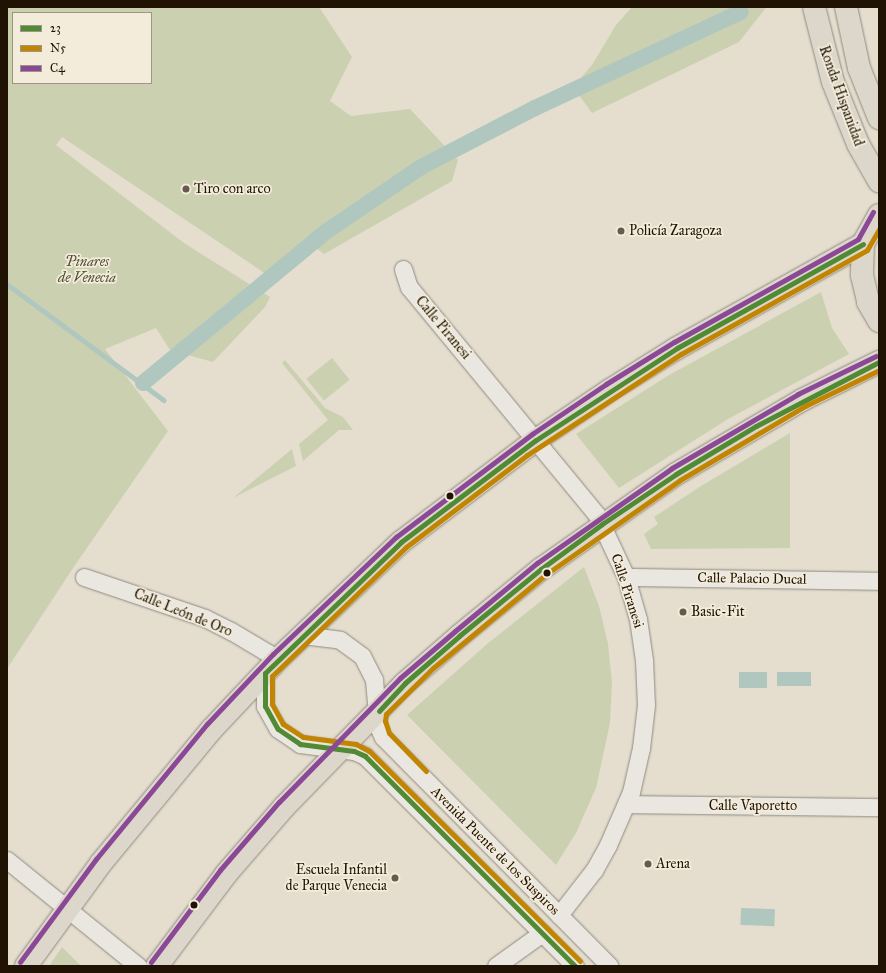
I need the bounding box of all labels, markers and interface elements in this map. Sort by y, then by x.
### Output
legend [12,12,152,84]
text: 23 [50,21,61,35]
text: N5 [50,41,66,55]
street label: Ronda Hispanidad [815,43,867,149]
text: C4 [50,61,65,75]
place label: Tiro con arco [194,181,271,197]
marker: Tiro con arco [181,184,191,194]
place label: Policía Zaragoza [629,223,722,239]
marker: Policía Zaragoza [616,226,626,236]
park label: Pinares de Venecia [58,254,116,286]
street label: Calle Piranesi [412,293,474,363]
unlabelled marker [445,491,455,501]
street label: Calle Piranesi [607,552,647,630]
unlabelled marker [542,568,552,578]
street label: Calle Palacio Ducal [697,570,807,588]
street label: Calle León de Oro [131,586,235,640]
place label: Basic-Fit [691,604,745,620]
marker: Basic-Fit [678,607,688,617]
street label: Avenida Puente de los Suspiros [427,783,563,919]
street label: Calle Vaporetto [709,798,797,814]
place label: Arena [656,856,690,872]
marker: Arena [643,859,653,869]
place label: Escuela Infantil de Parque Venecia [286,862,387,894]
marker: Escuela Infantil de Parque Venecia [390,873,400,883]
unlabelled marker [189,900,199,910]

